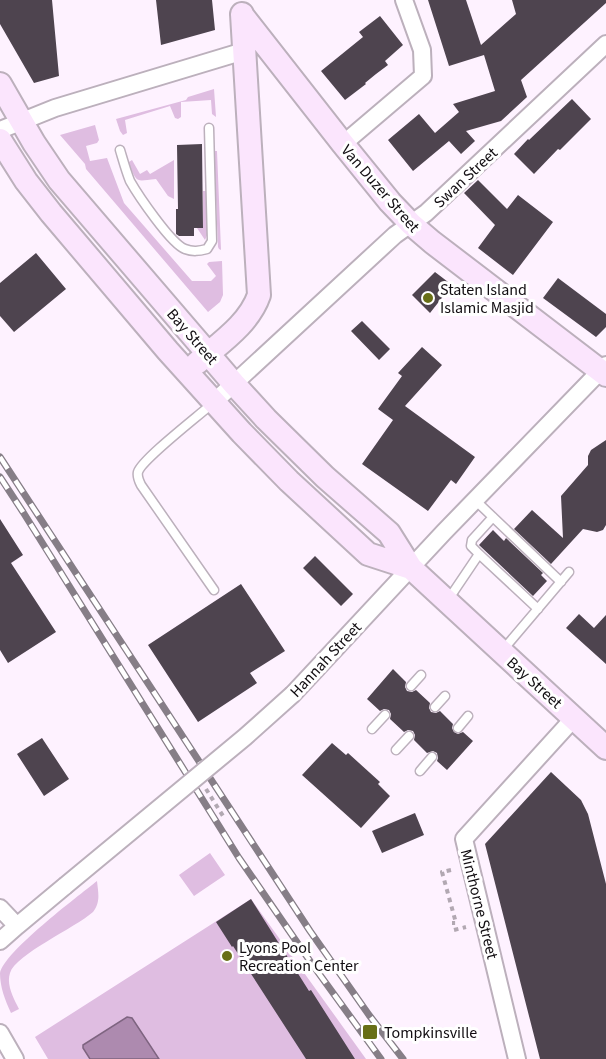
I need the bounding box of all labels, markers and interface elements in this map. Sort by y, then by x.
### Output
street label: Van Duzer Street [336,140,425,238]
street label: Swan Street [429,142,503,213]
place label: Staten Island Islamic Masjid [440,279,534,319]
marker: Staten Island Islamic Masjid [421,291,435,305]
street label: Bay Street [162,304,223,370]
street label: Hannah Street [285,617,367,702]
street label: Bay Street [502,652,567,714]
street label: Minthorne Street [455,847,503,962]
place label: Lyons Pool Recreation Center [239,937,359,977]
marker: Lyons Pool Recreation Center [220,949,234,963]
place label: Tompkinsville [384,1022,477,1044]
marker: Tompkinsville [361,1023,379,1041]

